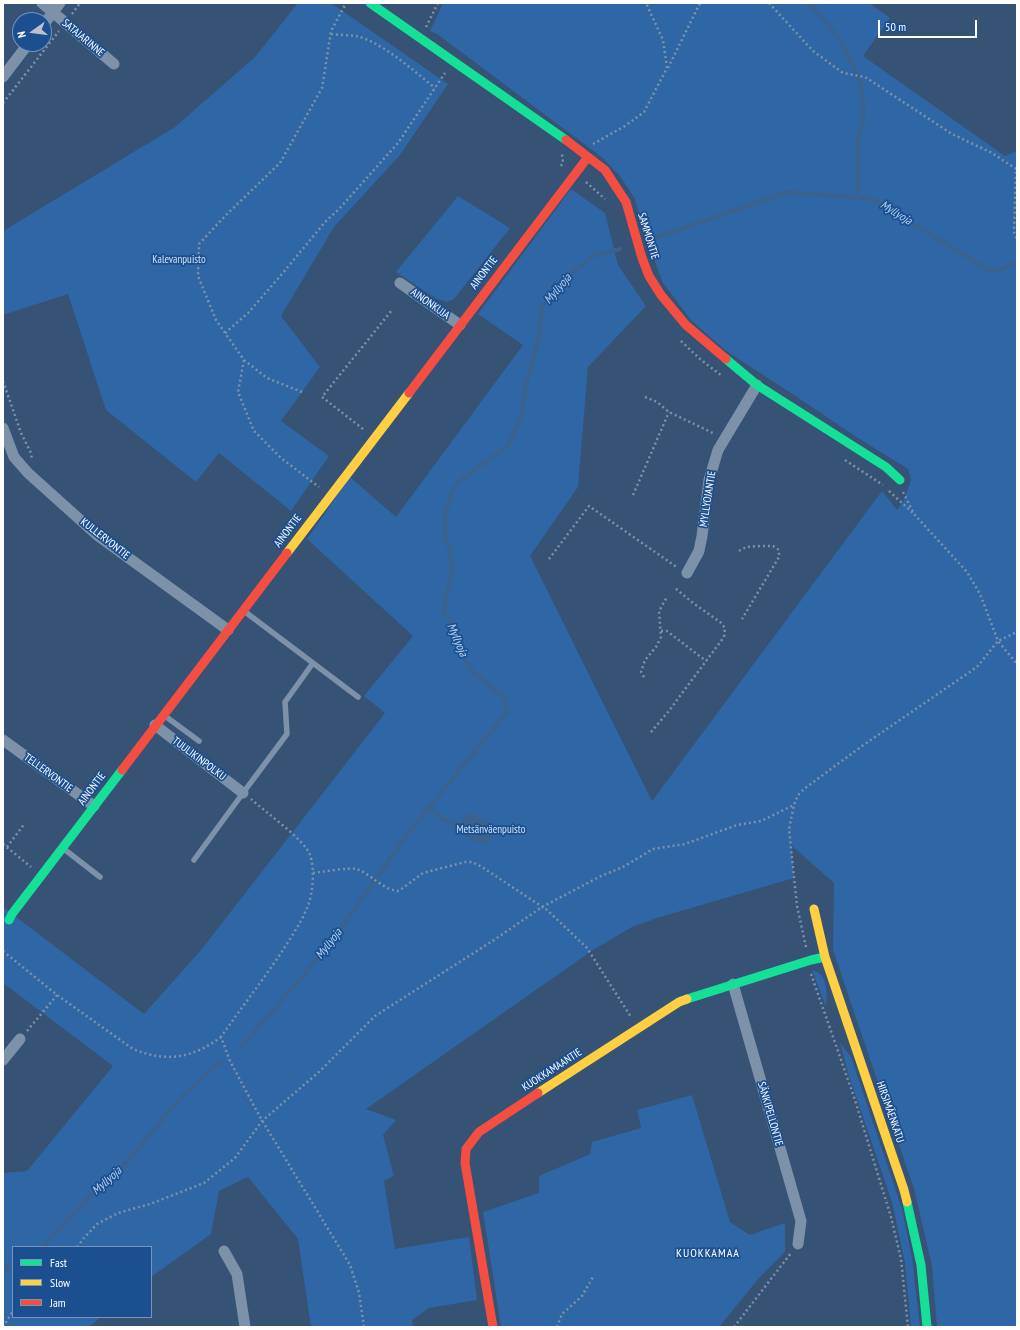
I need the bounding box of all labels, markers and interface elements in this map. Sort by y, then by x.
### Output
north arrow [12,12,52,52]
scale bar [880,12,979,38]
street label: SATAJARINNE [59,17,107,59]
text: 50 m [885,19,906,34]
text: N [14,30,29,39]
water label: Myllyoja [877,198,915,228]
street label: SAMMONTIE [635,211,661,261]
park label: Kalevanpuisto [152,253,206,267]
street label: AINONTIE [467,254,501,292]
water label: Myllyoja [541,271,575,307]
street label: AINONKUJA [408,286,452,322]
street label: MYLLYOJANTIE [697,470,719,528]
street label: AINONTIE [271,512,305,550]
street label: KULLERVONTIE [78,516,132,562]
water label: Myllyoja [444,621,470,659]
street label: TUULIKINPOLKU [169,734,229,784]
street label: TELLERVONTIE [21,751,75,795]
street label: AINONTIE [75,770,109,808]
park label: Metsänväenpuisto [457,823,525,837]
water label: Myllyoja [313,926,345,962]
street label: KUOKKAMAANTIE [520,1046,584,1094]
street label: HIRSIMÄENKATU [873,1079,907,1145]
street label: SÄNKIPELLONTIE [755,1080,785,1148]
water label: Myllyoja [89,1164,125,1198]
legend [12,1246,152,1318]
district label: KUOKKAMAA [676,1247,740,1261]
text: Fast [50,1255,67,1270]
text: Slow [50,1275,70,1290]
text: Jam [50,1295,66,1310]

